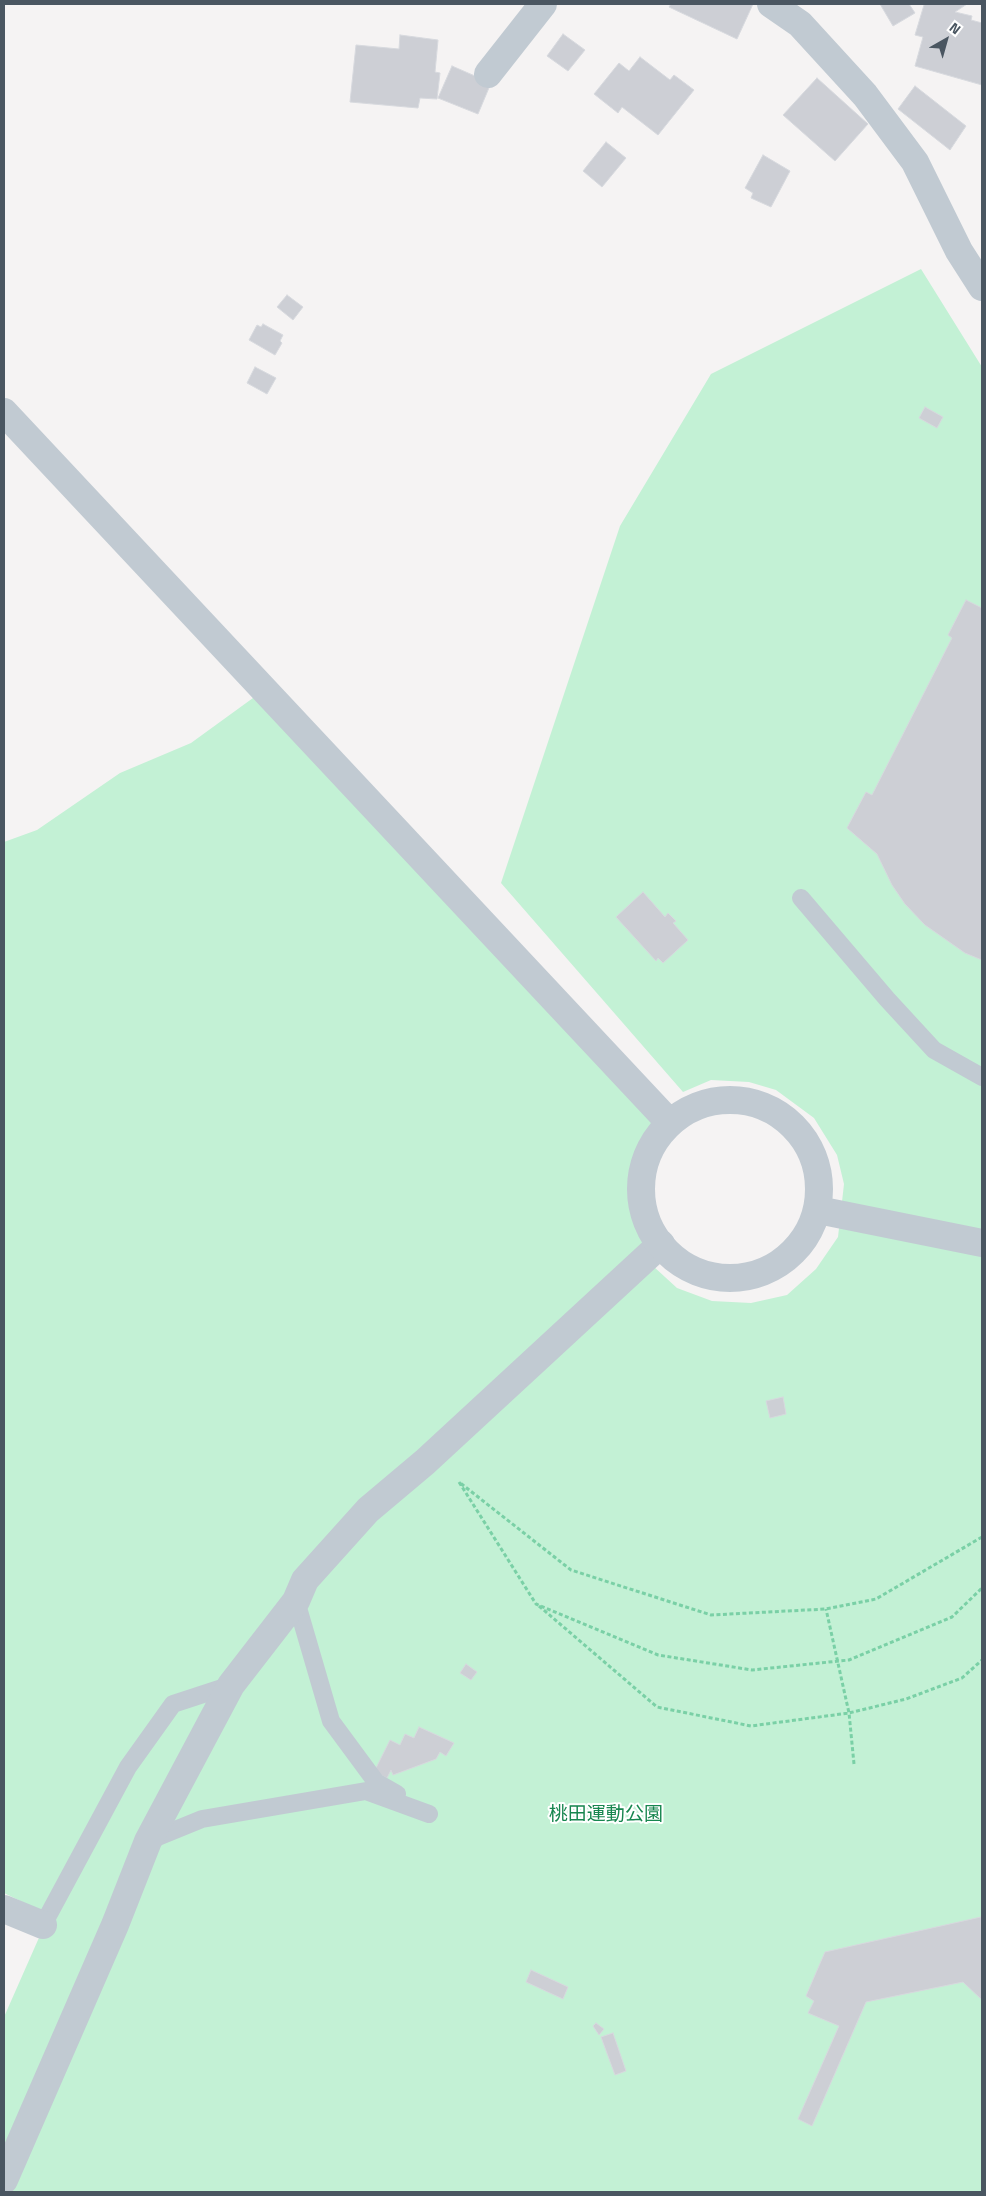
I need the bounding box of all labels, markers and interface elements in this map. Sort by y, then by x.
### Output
north arrow [921,15,971,65]
text: N [945,17,966,39]
park label: 桃田運動公園 [549,1804,663,1826]

